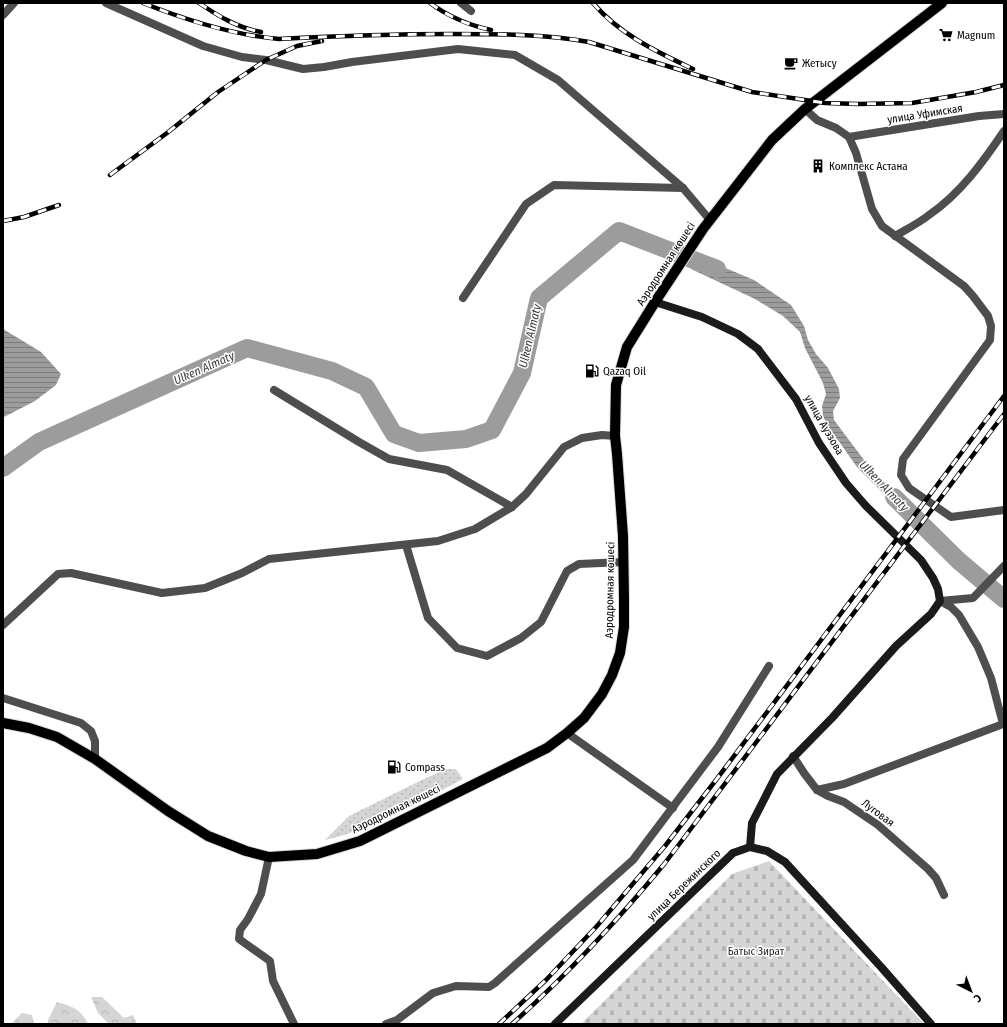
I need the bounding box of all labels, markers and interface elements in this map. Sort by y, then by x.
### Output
supermarket icon: Magnum [938,27,954,43]
place label: Magnum [957,29,995,42]
cafe icon: Жетысу [783,55,799,71]
place label: Жетысу [802,57,837,70]
street label: улица Уфимская [886,102,964,126]
building icon: Комплекс Астана [810,158,826,174]
place label: Комплекс Астана [829,160,908,173]
street label: Аэродромная көшесі [634,220,698,308]
water label: Ulken Almaty [516,302,544,369]
water label: Ulken Almaty [172,348,237,388]
fuel station icon: Qazaq Oil [584,363,600,379]
place label: Qazaq Oil [603,365,646,378]
street label: улица Ауэзова [802,393,846,457]
water label: Ulken Almaty [856,458,912,515]
street label: Аэродромная көшесі [603,541,617,639]
fuel station icon: Compass [386,759,402,775]
place label: Compass [405,761,445,774]
street label: Аэродромная көшесі [350,782,443,836]
street label: Луговая [859,797,897,829]
street label: улица Бережинского [645,847,723,923]
park label: Батыс Зират [728,945,785,958]
north arrow [951,971,991,1011]
text: С [971,991,984,1005]

